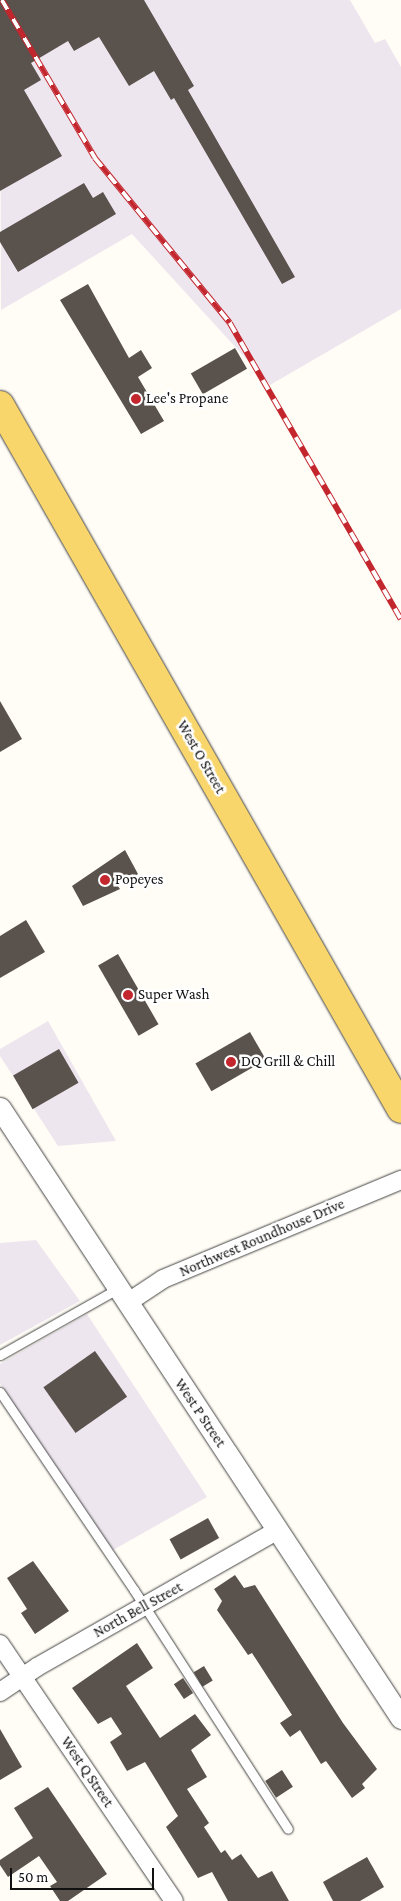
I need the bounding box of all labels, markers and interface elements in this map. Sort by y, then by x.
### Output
place label: Lee's Propane [146,390,228,408]
marker: Lee's Propane [130,393,142,405]
street label: West O Street [173,717,229,797]
place label: Popeyes [115,871,163,889]
marker: Popeyes [99,874,111,886]
place label: Super Wash [138,986,210,1004]
marker: Super Wash [122,989,134,1001]
place label: DQ Grill & Chill [241,1053,335,1071]
marker: DQ Grill & Chill [225,1056,237,1068]
street label: Northwest Roundhouse Drive [177,1195,347,1281]
street label: West P Street [170,1375,230,1451]
street label: North Bell Street [90,1578,186,1642]
street label: West Q Street [57,1733,117,1811]
scale bar [12,1858,156,1890]
text: 50 m [18,1869,48,1885]

